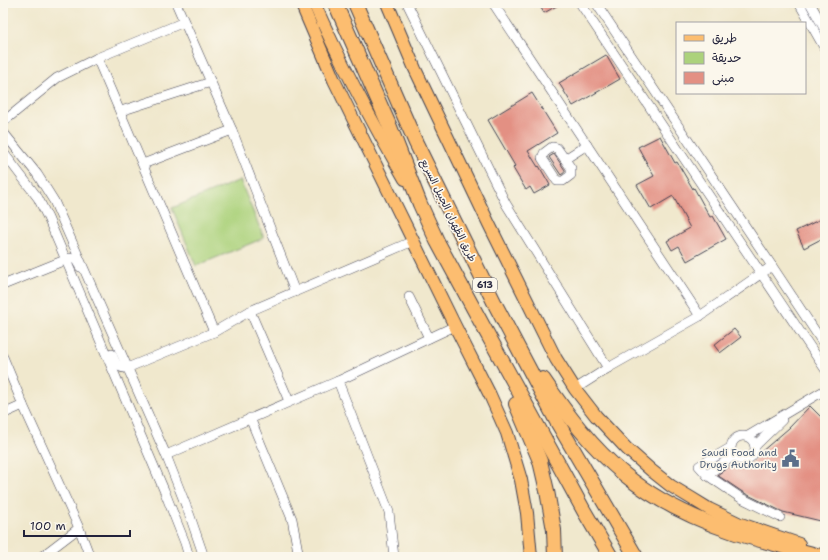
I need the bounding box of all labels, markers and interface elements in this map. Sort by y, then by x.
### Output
legend [676,22,806,94]
text: طريق [712,30,737,46]
text: حديقة [712,50,741,66]
text: مبنى [712,70,735,86]
street label: طريق الظهران الجبيل السريع [416,157,479,265]
road number: 613 [473,278,497,292]
place label: Saudi Food and Drugs Authority [700,446,778,471]
public building icon: Saudi Food and Drugs Authority [780,448,800,468]
scale bar [24,512,130,538]
text: 100 m [30,518,66,534]

